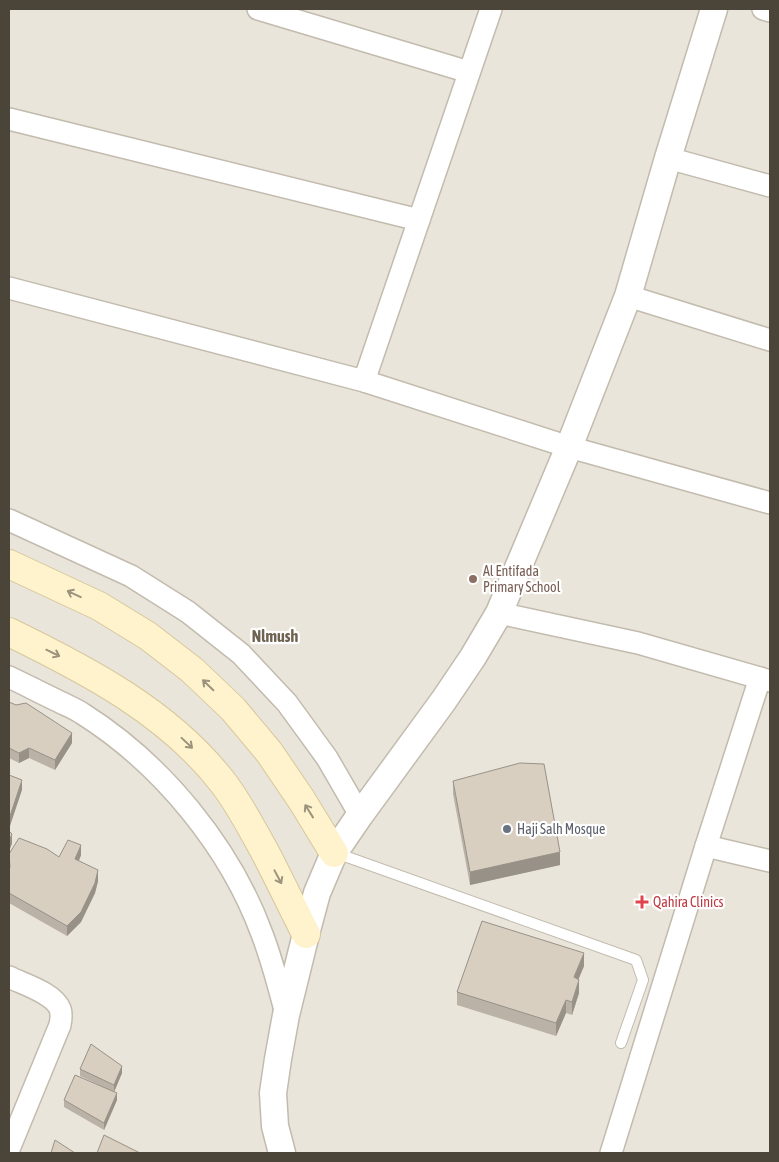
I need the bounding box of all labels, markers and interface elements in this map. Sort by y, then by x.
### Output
place label: Al Entifada Primary School [483,563,561,595]
marker: Al Entifada Primary School [467,573,479,585]
one-way arrow [67,589,82,599]
district label: Nlmush [252,627,298,645]
one-way arrow [45,648,60,658]
one-way arrow [202,679,214,691]
one-way arrow [181,737,194,749]
one-way arrow [304,805,314,819]
place label: Haji Salh Mosque [517,821,605,837]
marker: Haji Salh Mosque [501,823,513,835]
one-way arrow [274,869,283,884]
place label: Qahira Clinics [653,894,723,910]
marker: Qahira Clinics [635,895,649,909]

